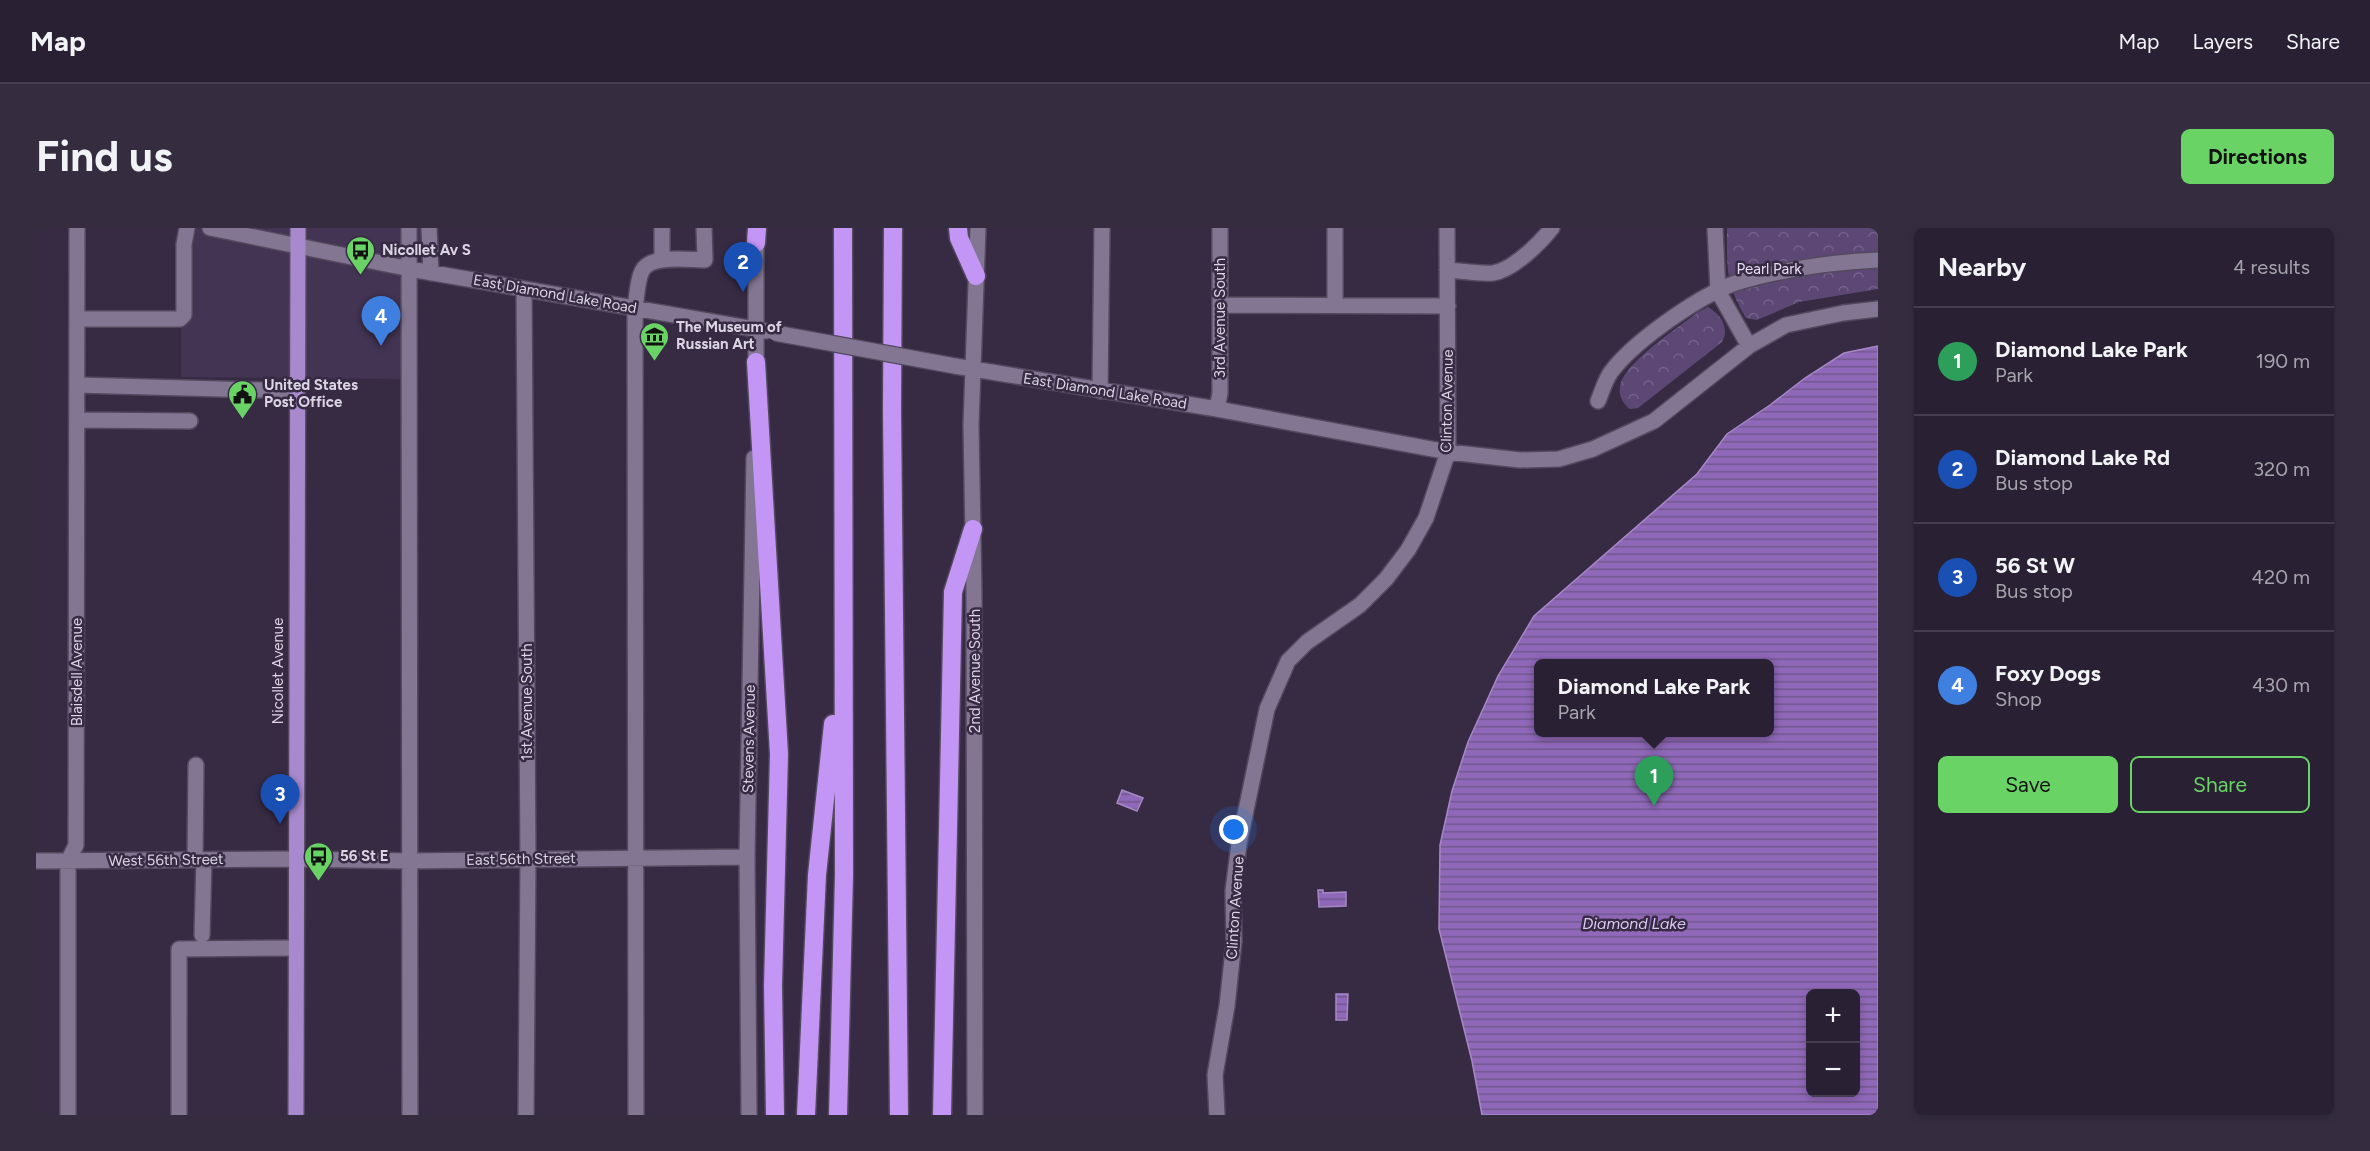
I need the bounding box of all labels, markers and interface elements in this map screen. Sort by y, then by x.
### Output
text: Map [30,24,86,58]
text: Map [2119,29,2159,54]
text: Layers [2192,29,2253,54]
text: Share [2286,29,2340,54]
button: Directions [2181,129,2334,184]
text: Find us [36,131,173,182]
bus stop icon: Nicollet Av S [345,234,377,276]
place label: Nicollet Av S [382,241,471,259]
pin: 2 [724,242,762,292]
text: Nearby [1938,251,2026,283]
text: 4 results [2233,255,2310,279]
street label: 3rd Avenue South [1211,258,1229,378]
park label: Pearl Park [1737,260,1802,278]
street label: East Diamond Lake Road [472,271,638,317]
pin: 4 [362,296,400,346]
place label: The Museum of Russian Art [676,318,782,353]
museum icon: The Museum of Russian Art [639,320,671,362]
text: Diamond Lake Park [1995,336,2188,363]
street label: Clinton Avenue [1437,349,1457,453]
text: 1 [1953,349,1962,373]
text: 190 m [2256,349,2310,373]
text: Park [1995,363,2033,387]
street label: East Diamond Lake Road [1022,369,1188,413]
place label: United States Post Office [264,376,358,411]
public building icon: United States Post Office [227,378,259,420]
text: Diamond Lake Rd [1995,444,2170,471]
text: 2 [1952,457,1963,481]
text: 320 m [2253,457,2310,481]
text: Bus stop [1995,471,2073,495]
text: 56 St W [1995,552,2075,579]
text: 3 [1952,565,1963,589]
text: 420 m [2252,565,2310,589]
text: Bus stop [1995,579,2073,603]
street label: 2nd Avenue South [966,609,984,733]
street label: Blaisdell Avenue [68,618,86,726]
street label: Nicollet Avenue [269,618,287,724]
street label: 1st Avenue South [518,643,536,761]
popup [1534,659,1774,737]
text: Foxy Dogs [1995,660,2101,687]
text: Diamond Lake Park [1558,673,1750,700]
text: 4 [1951,673,1964,697]
text: 430 m [2252,673,2310,697]
street label: Stevens Avenue [739,685,759,793]
text: Shop [1995,687,2042,711]
text: Park [1558,700,1596,724]
pin: 1 [1634,756,1674,806]
button: Save [1938,756,2118,813]
button: Share [2130,756,2310,813]
pin: 3 [260,774,300,824]
your location [1219,815,1248,844]
bus stop icon: 56 St E [303,840,335,882]
place label: 56 St E [340,847,389,865]
street label: East 56th Street [466,849,576,869]
street label: West 56th Street [108,850,224,870]
street label: Clinton Avenue [1222,856,1248,960]
water label: Diamond Lake [1582,914,1686,933]
map controls [1806,989,1860,1097]
button: + [1806,989,1860,1043]
button: − [1806,1043,1860,1097]

